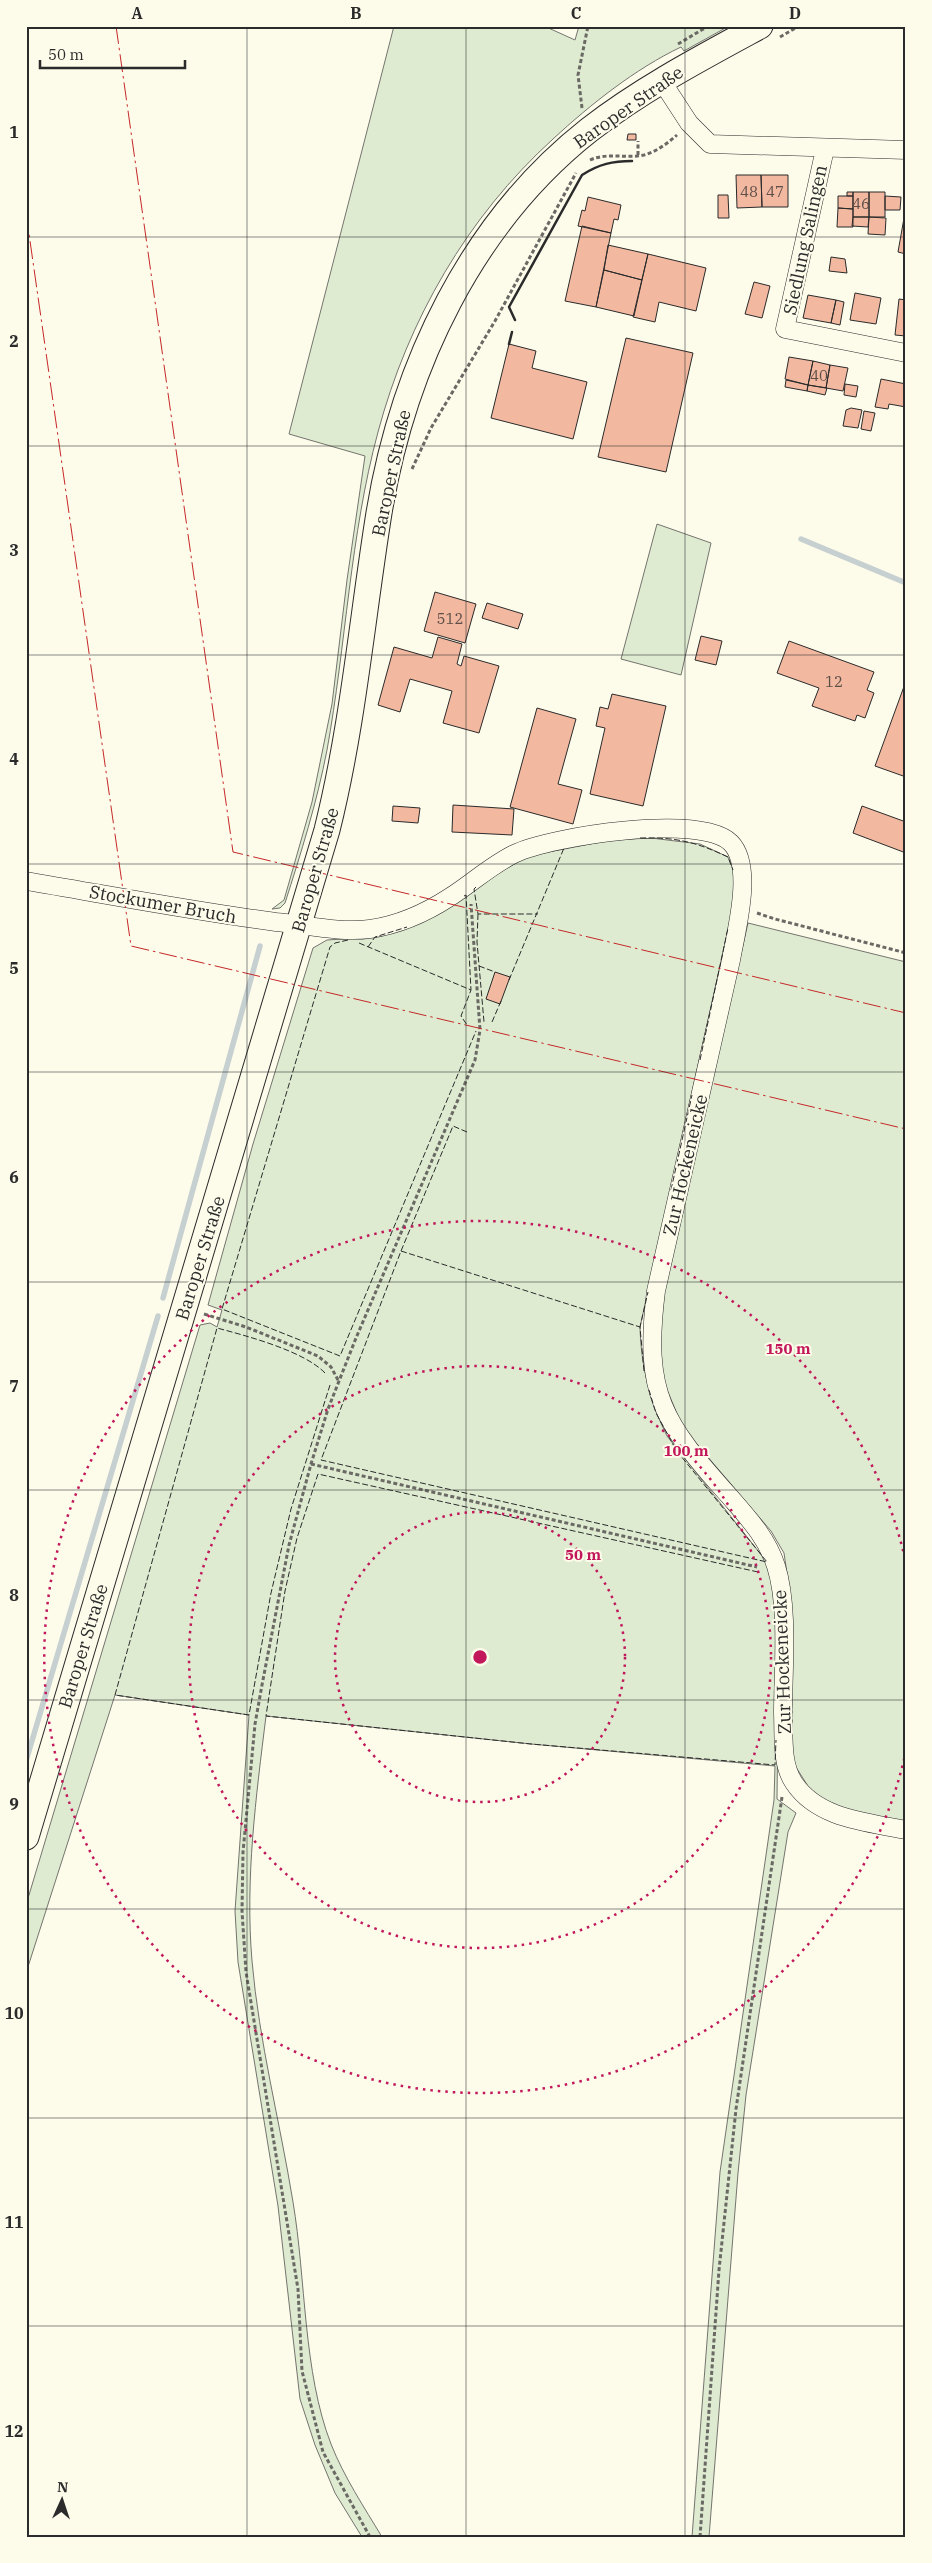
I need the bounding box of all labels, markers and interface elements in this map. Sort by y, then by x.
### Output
text: A [131,3,143,23]
text: B [350,3,362,23]
text: C [571,3,581,23]
text: D [789,3,801,23]
scale bar [40,38,185,70]
text: 50 m [48,45,84,64]
street label: Baroper Straße [569,61,687,153]
text: 1 [9,122,19,142]
street label: Siedlung Salingen [778,163,832,317]
house number: 48 [740,182,758,201]
house number: 47 [766,182,784,201]
house number: 46 [852,194,870,213]
text: 2 [9,331,19,351]
house number: 40 [810,366,828,385]
street label: Baroper Straße [366,408,416,538]
text: 3 [9,540,19,560]
house number: 512 [436,609,464,628]
house number: 12 [825,672,843,691]
text: 4 [9,749,19,769]
street label: Baroper Straße [286,805,344,935]
street label: Stockumer Bruch [88,880,238,928]
text: 5 [9,958,19,978]
street label: Zur Hockeneicke [658,1092,712,1238]
text: 6 [9,1167,19,1187]
street label: Baroper Straße [170,1193,230,1323]
text: 150 m [765,1339,811,1358]
text: 7 [9,1376,19,1396]
text: 100 m [663,1441,709,1460]
text: 50 m [565,1545,601,1564]
street label: Baroper Straße [53,1581,113,1711]
text: 8 [9,1585,19,1605]
street label: Zur Hockeneicke [768,1589,796,1735]
centre of rings [471,1648,489,1666]
text: 9 [9,1794,19,1814]
text: 10 [4,2003,24,2023]
text: 11 [4,2212,24,2232]
text: 12 [4,2421,24,2441]
north arrow [38,2476,88,2526]
text: N [57,2478,69,2496]

